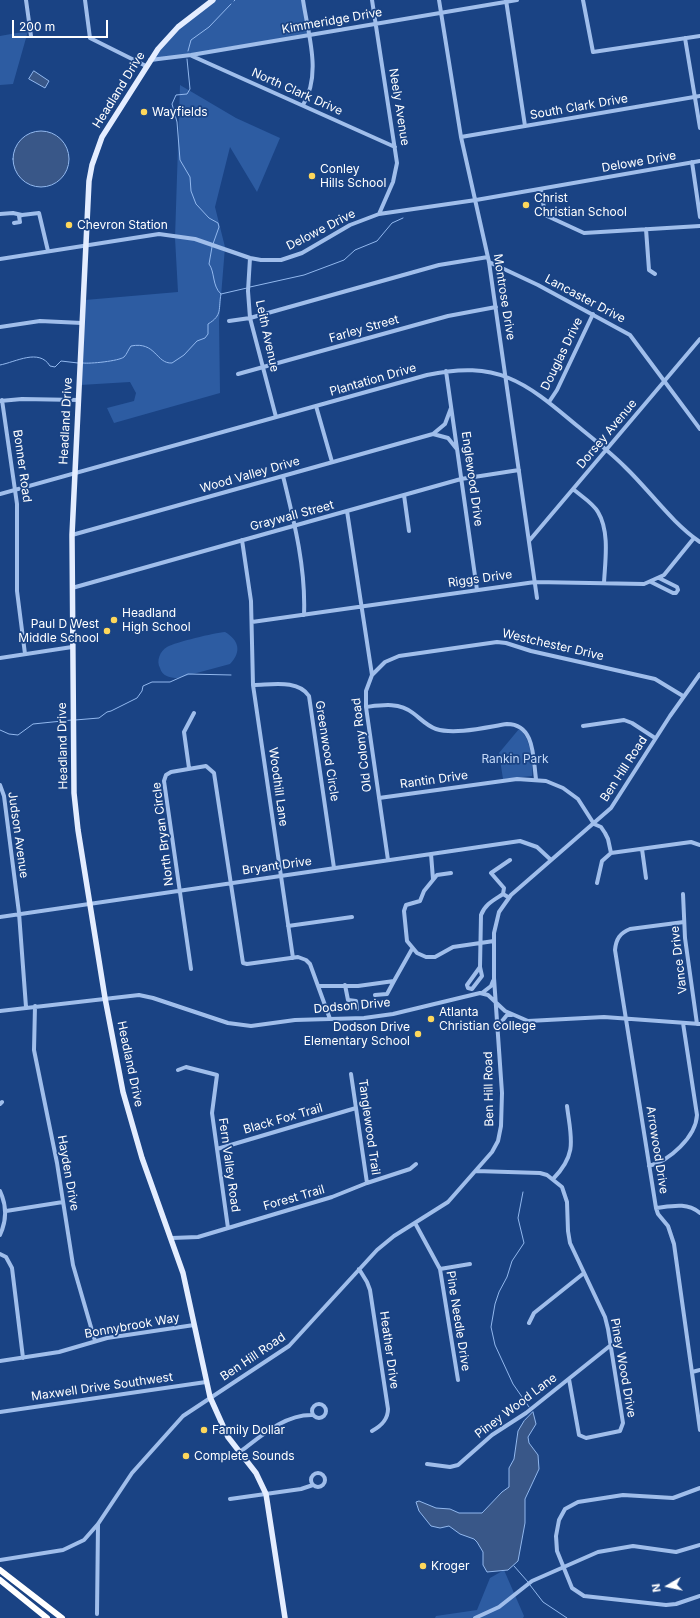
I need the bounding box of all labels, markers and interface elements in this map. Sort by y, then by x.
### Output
street label: Kimmeridge Drive [281,5,383,37]
scale bar [14,12,110,38]
text: 200 m [19,19,55,34]
street label: Headland Drive [90,49,148,131]
street label: North Clark Drive [249,65,345,119]
street label: Neely Avenue [386,67,412,147]
street label: South Clark Drive [529,91,629,123]
place label: Wayfields [152,105,208,119]
marker: Wayfields [139,107,149,117]
street label: Delowe Drive [601,148,677,176]
place label: Conley Hills School [320,162,386,190]
marker: Conley Hills School [307,171,317,181]
place label: Christ Christian School [534,191,627,219]
marker: Christ Christian School [521,200,531,210]
street label: Delowe Drive [284,206,358,254]
place label: Chevron Station [77,218,168,232]
marker: Chevron Station [64,220,74,230]
street label: Montrose Drive [490,253,518,341]
street label: Lancaster Drive [542,272,628,326]
street label: Leith Avenue [252,299,282,373]
street label: Farley Street [327,312,401,346]
street label: Douglas Drive [538,315,586,393]
street label: Plantation Drive [328,361,418,399]
street label: Headland Drive [57,377,75,465]
street label: Dorsey Avenue [574,397,640,471]
street label: Bonner Road [10,429,34,503]
street label: Englewood Drive [458,431,486,527]
street label: Wood Valley Drive [198,454,302,496]
street label: Graywall Street [248,498,336,534]
street label: Riggs Drive [447,567,513,591]
place label: Headland High School [122,606,191,634]
marker: Headland High School [109,615,119,625]
place label: Paul D West Middle School [18,617,99,645]
marker: Paul D West Middle School [102,626,112,636]
street label: Westchester Drive [501,626,605,664]
street label: Old Colony Road [349,697,375,793]
street label: Greenwood Circle [312,700,342,802]
street label: Headland Drive [55,702,71,790]
street label: Ben Hill Road [597,734,651,804]
street label: Woodhill Lane [265,747,291,827]
park label: Rankin Park [481,752,549,766]
street label: Rantin Drive [399,768,469,792]
street label: North Bryan Circle [149,781,177,887]
street label: Judson Avenue [5,791,31,879]
street label: Bryant Drive [241,854,313,878]
street label: Vance Drive [668,925,690,995]
street label: Dodson Drive [313,995,391,1017]
place label: Atlanta Christian College [439,1005,536,1033]
marker: Atlanta Christian College [426,1014,436,1024]
street label: Headland Drive [114,1020,146,1108]
place label: Dodson Drive Elementary School [304,1020,410,1048]
marker: Dodson Drive Elementary School [413,1029,423,1039]
street label: Ben Hill Road [481,1051,497,1127]
street label: Tanglewood Trail [355,1078,383,1176]
street label: Black Fox Trail [242,1101,324,1137]
street label: Arrowood Drive [643,1105,671,1195]
street label: Fern Valley Road [215,1117,243,1213]
street label: Hayden Drive [54,1134,82,1212]
street label: Forest Trail [262,1182,326,1214]
street label: Pine Needle Drive [443,1270,473,1372]
street label: Heather Drive [376,1310,402,1390]
street label: Bonnybrook Way [83,1311,181,1341]
street label: Piney Wood Drive [607,1317,639,1419]
street label: Ben Hill Road [218,1330,288,1384]
street label: Maxwell Drive Southwest [30,1370,174,1404]
street label: Piney Wood Lane [472,1371,560,1441]
place label: Family Dollar [212,1423,285,1437]
marker: Family Dollar [199,1425,209,1435]
place label: Complete Sounds [194,1449,295,1463]
marker: Complete Sounds [181,1451,191,1461]
place label: Kroger [431,1559,469,1573]
marker: Kroger [418,1561,428,1571]
north arrow [648,1566,688,1606]
text: N [649,1583,664,1593]

